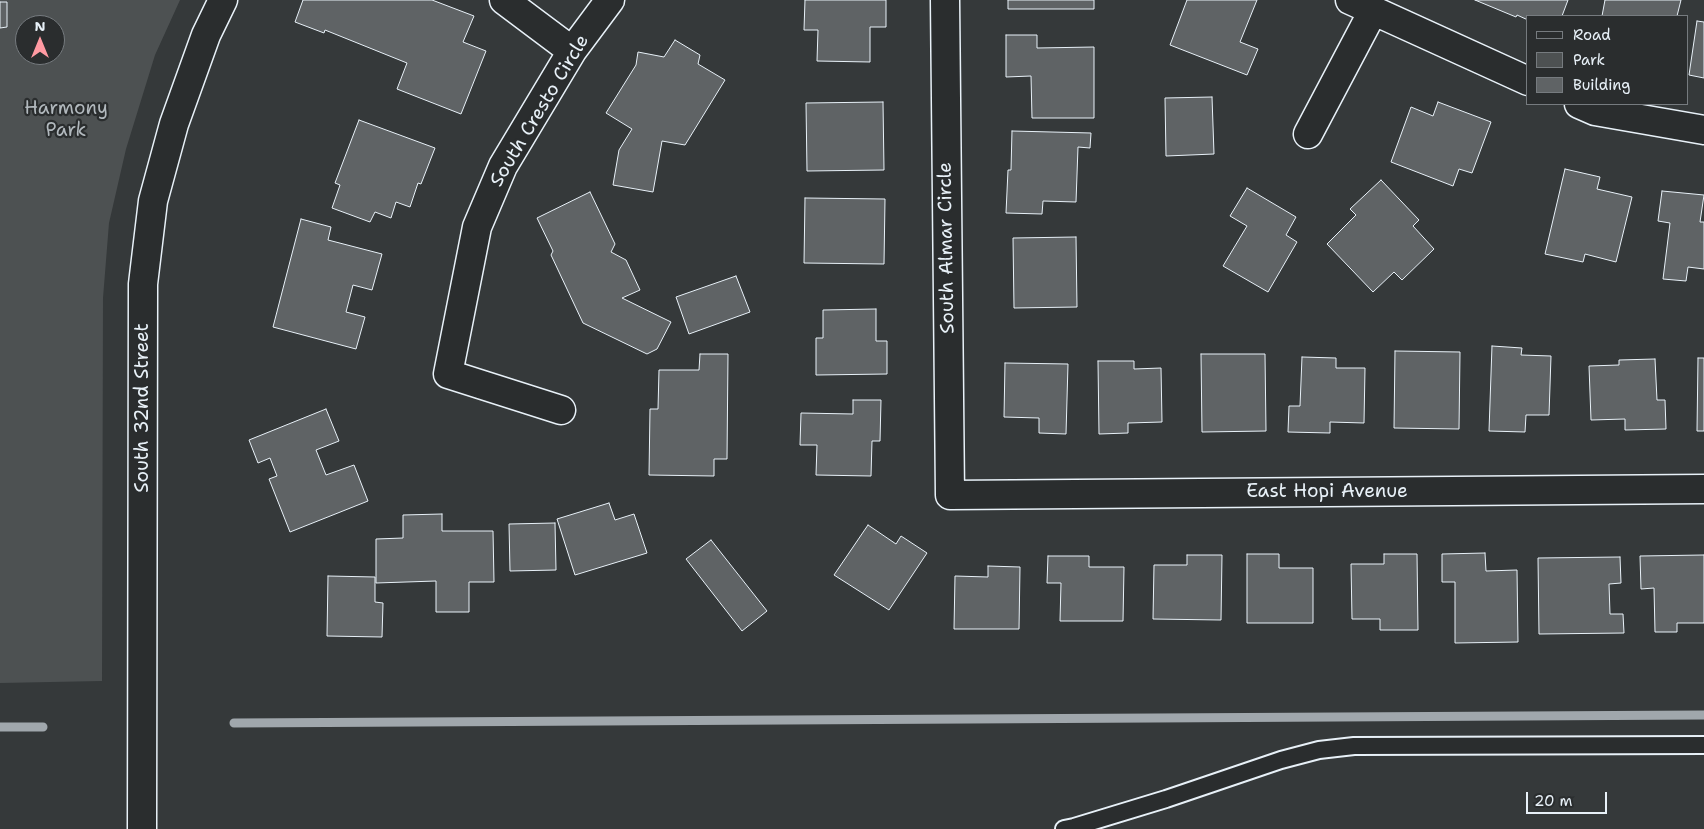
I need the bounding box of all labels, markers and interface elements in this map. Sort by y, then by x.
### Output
north arrow [15,15,65,65]
legend [1526,15,1689,105]
text: N [34,17,46,35]
text: Road [1573,25,1611,45]
street label: South Cresto Circle [486,31,594,191]
text: Park [1573,50,1605,70]
text: Building [1573,75,1630,95]
park label: Harmony Park [24,98,108,142]
street label: South Almar Circle [934,162,960,334]
street label: South 32nd Street [132,323,154,493]
street label: East Hopi Avenue [1246,481,1408,503]
scale bar [1529,782,1610,814]
text: 20 m [1534,791,1573,811]

